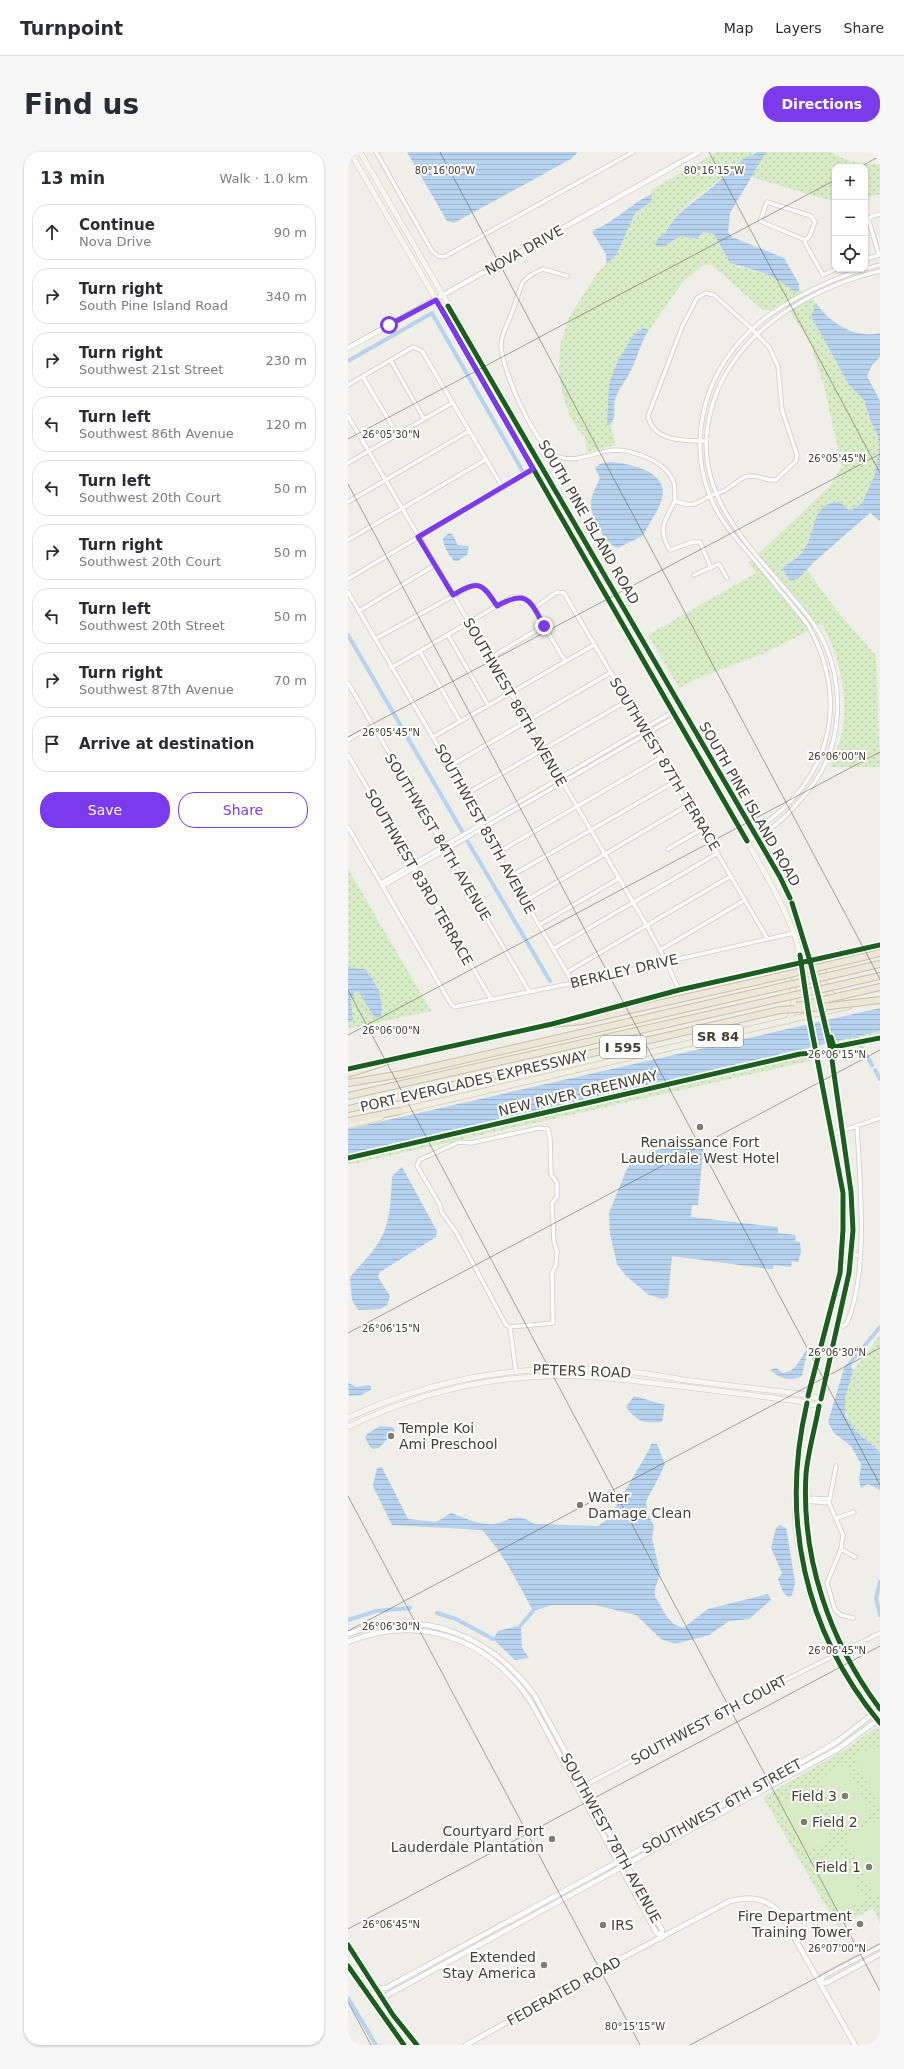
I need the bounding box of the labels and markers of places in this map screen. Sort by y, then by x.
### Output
marker: Renaissance Fort Lauderdale West Hotel [695,1122,705,1132]
place label: Renaissance Fort Lauderdale West Hotel [621,1134,779,1166]
place label: Temple Koi Ami Preschool [398,1420,498,1452]
marker: Temple Koi Ami Preschool [386,1431,396,1441]
place label: Water Damage Clean [588,1489,691,1521]
marker: Water Damage Clean [575,1500,585,1510]
place label: Field 3 [791,1788,837,1804]
marker: Field 3 [840,1791,850,1801]
place label: Field 2 [812,1814,858,1830]
marker: Field 2 [799,1817,809,1827]
place label: Courtyard Fort Lauderdale Plantation [391,1823,544,1855]
marker: Courtyard Fort Lauderdale Plantation [547,1834,557,1844]
place label: Field 1 [815,1859,861,1875]
marker: Field 1 [864,1862,874,1872]
place label: Fire Department Training Tower [738,1908,853,1940]
place label: IRS [611,1917,634,1933]
marker: Fire Department Training Tower [855,1919,865,1929]
marker: IRS [598,1920,608,1930]
place label: Extended Stay America [443,1949,536,1981]
marker: Extended Stay America [539,1960,549,1970]

